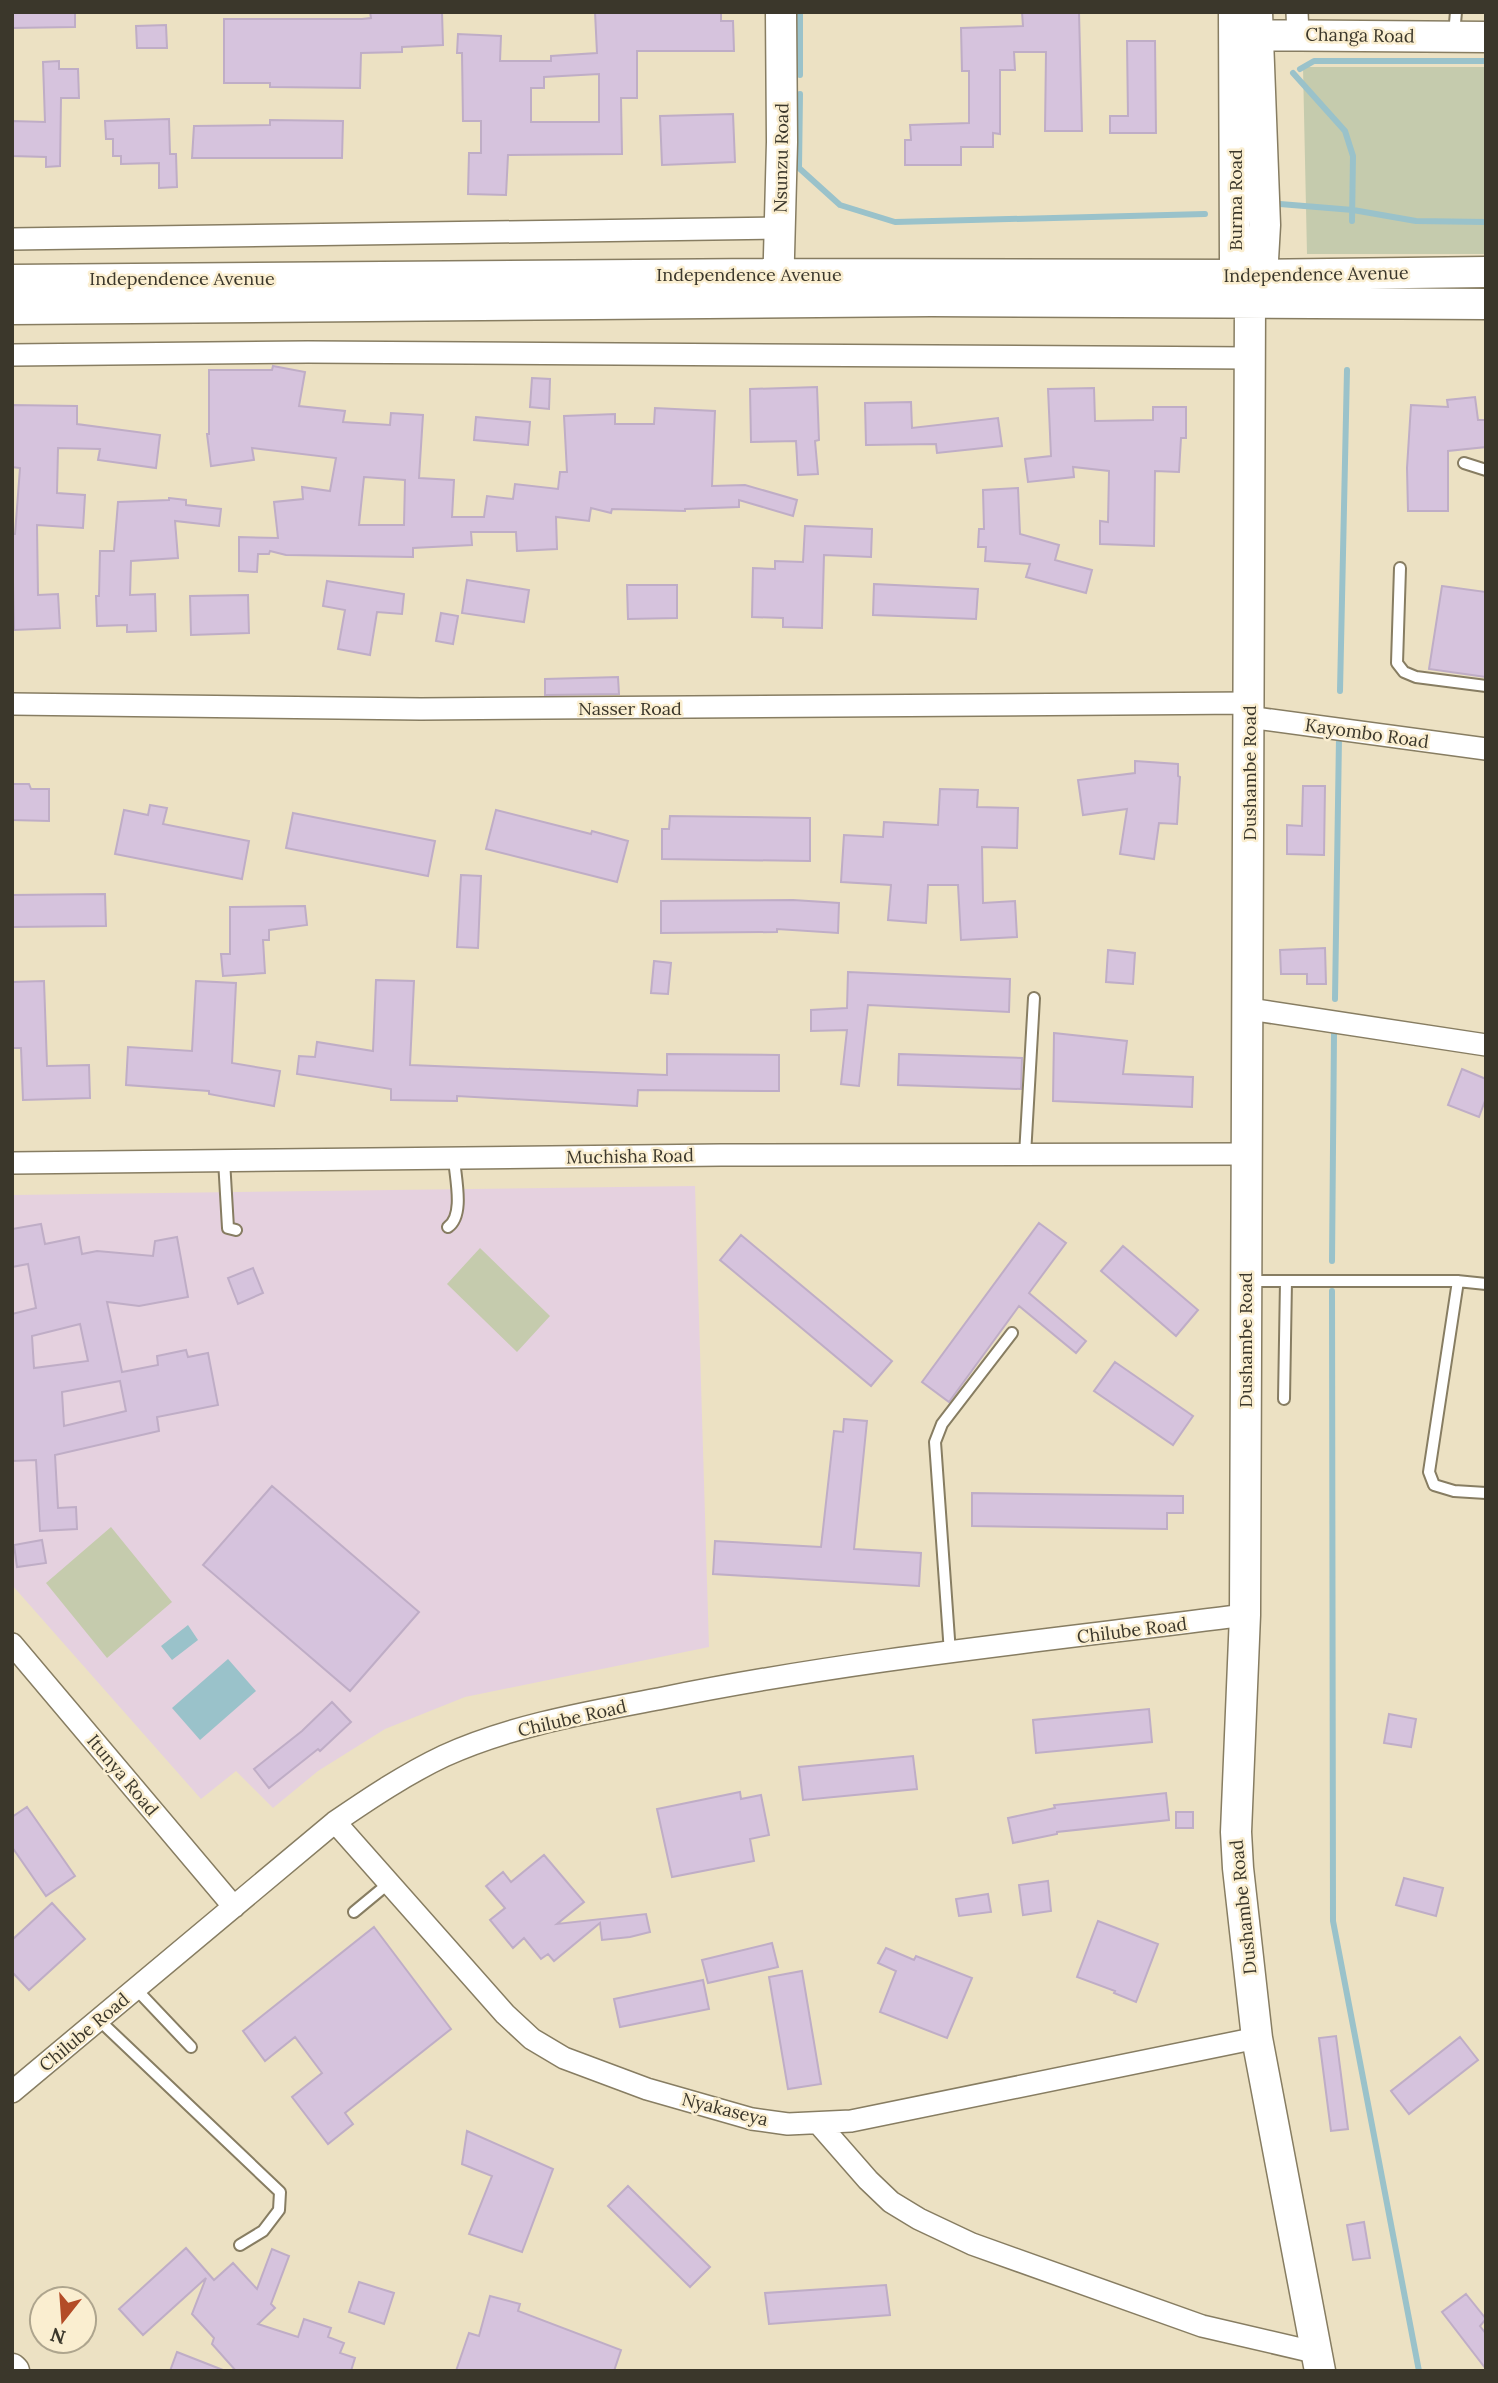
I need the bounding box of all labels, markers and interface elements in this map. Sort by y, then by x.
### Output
street label: Changa Road [1305,23,1415,47]
street label: Nsunzu Road [769,103,793,213]
street label: Burma Road [1224,149,1247,251]
street label: Independence Avenue [1223,261,1409,287]
street label: Independence Avenue [656,263,842,286]
street label: Independence Avenue [89,267,275,290]
street label: Nasser Road [578,697,682,720]
street label: Dushambe Road [1238,705,1261,841]
street label: Kayombo Road [1304,713,1431,753]
street label: Muchisha Road [566,1143,694,1169]
street label: Dushambe Road [1234,1272,1257,1408]
street label: Chilube Road [1076,1612,1189,1648]
street label: Chilube Road [515,1694,629,1742]
street label: Itunya Road [82,1729,164,1821]
street label: Dushambe Road [1224,1838,1262,1976]
street label: Chilube Road [34,1987,134,2076]
street label: Nyakaseya [679,2087,771,2131]
north arrow [28,2285,98,2355]
text: N [47,2323,69,2350]

